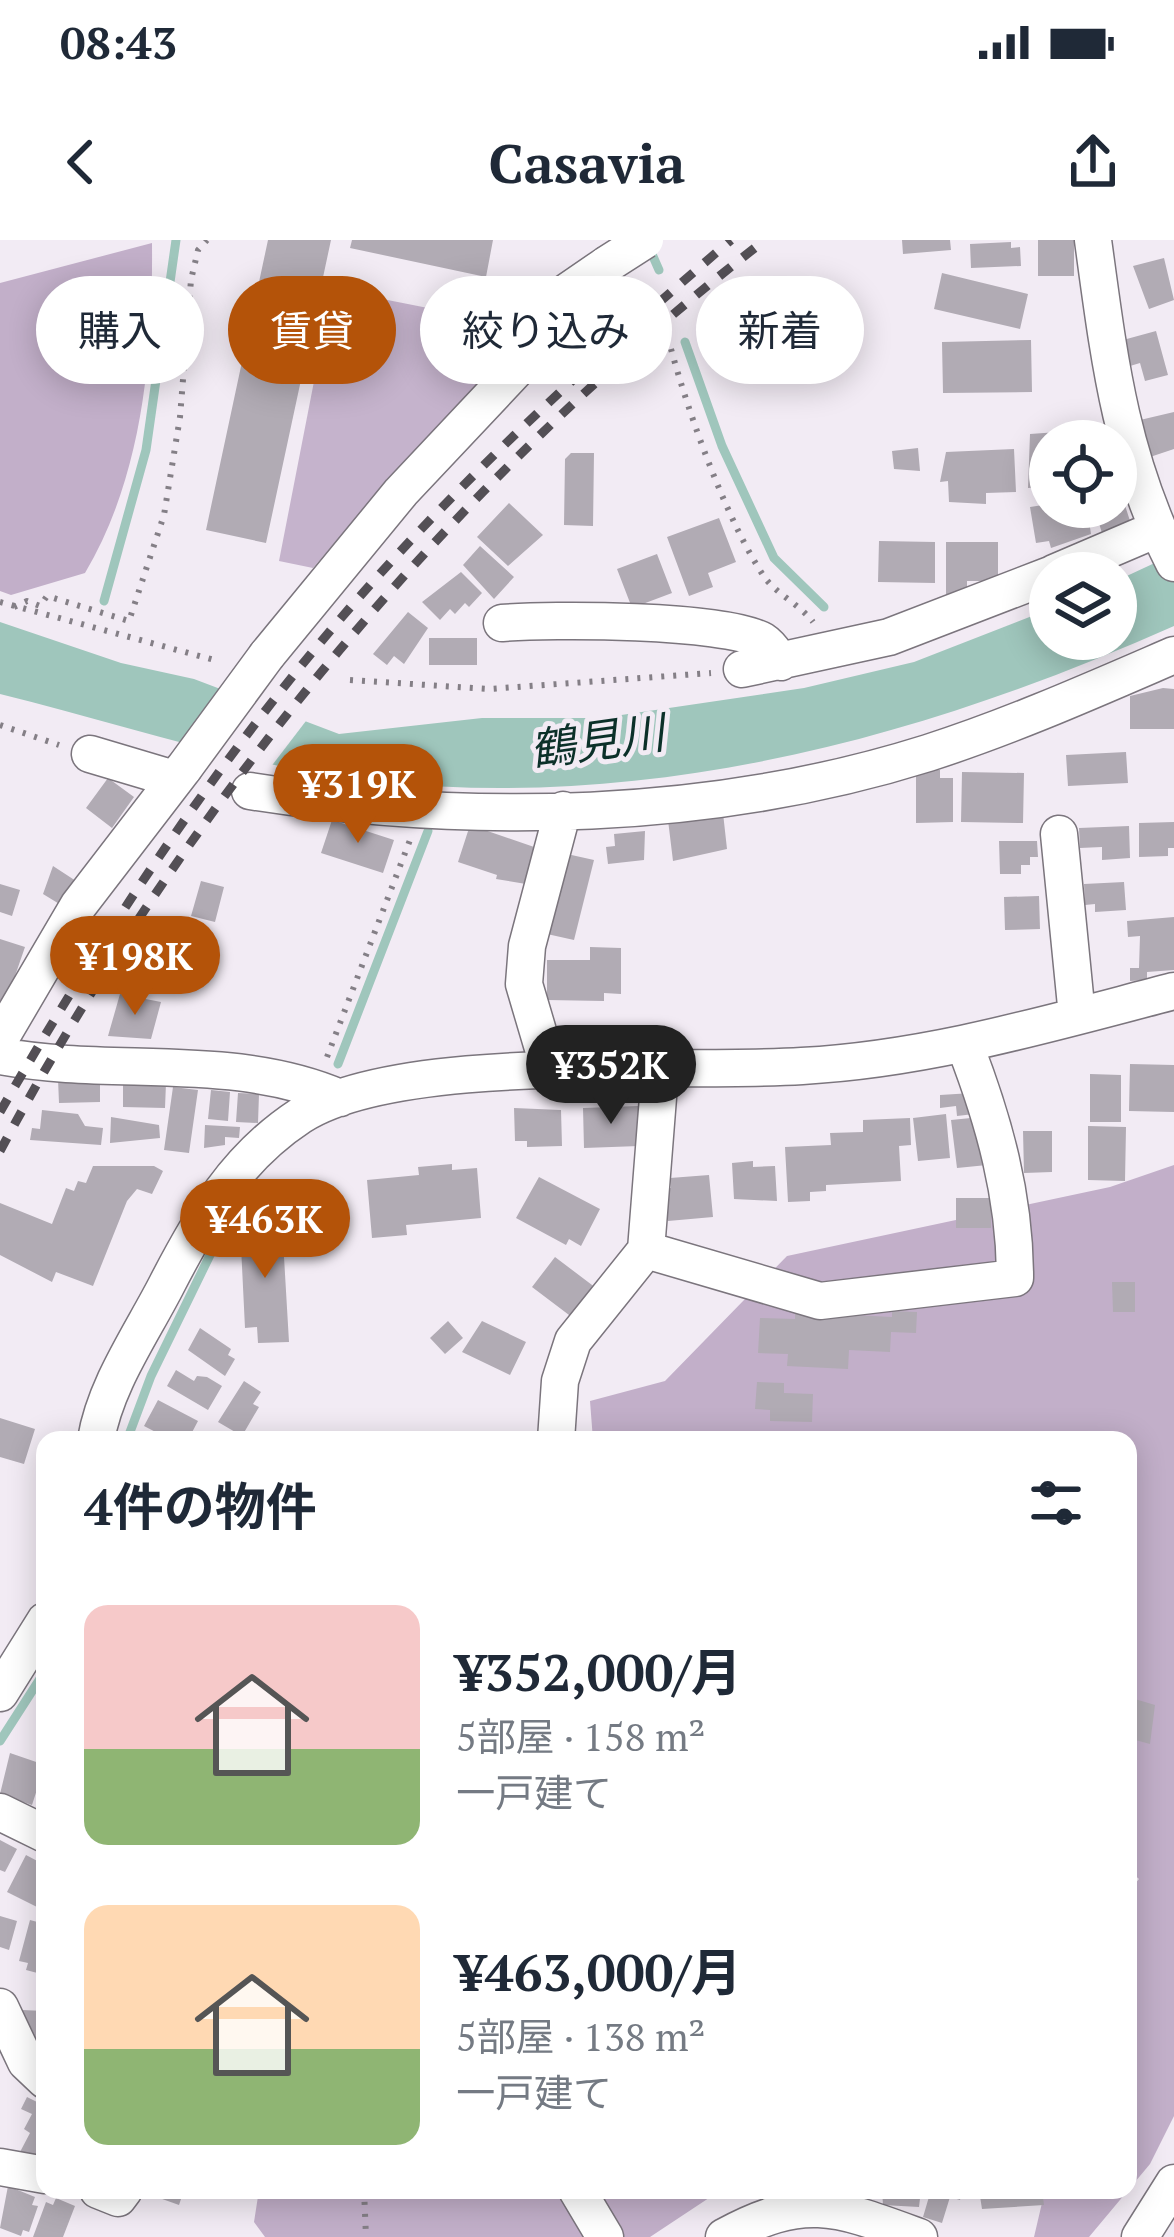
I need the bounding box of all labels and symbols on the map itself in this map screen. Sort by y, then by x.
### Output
water label: 鶴見川 [526,700,672,779]
pin: ¥319K [274,744,442,846]
pin: ¥198K [51,916,219,1018]
pin: ¥352K [527,1025,695,1127]
pin: ¥463K [181,1179,349,1281]

